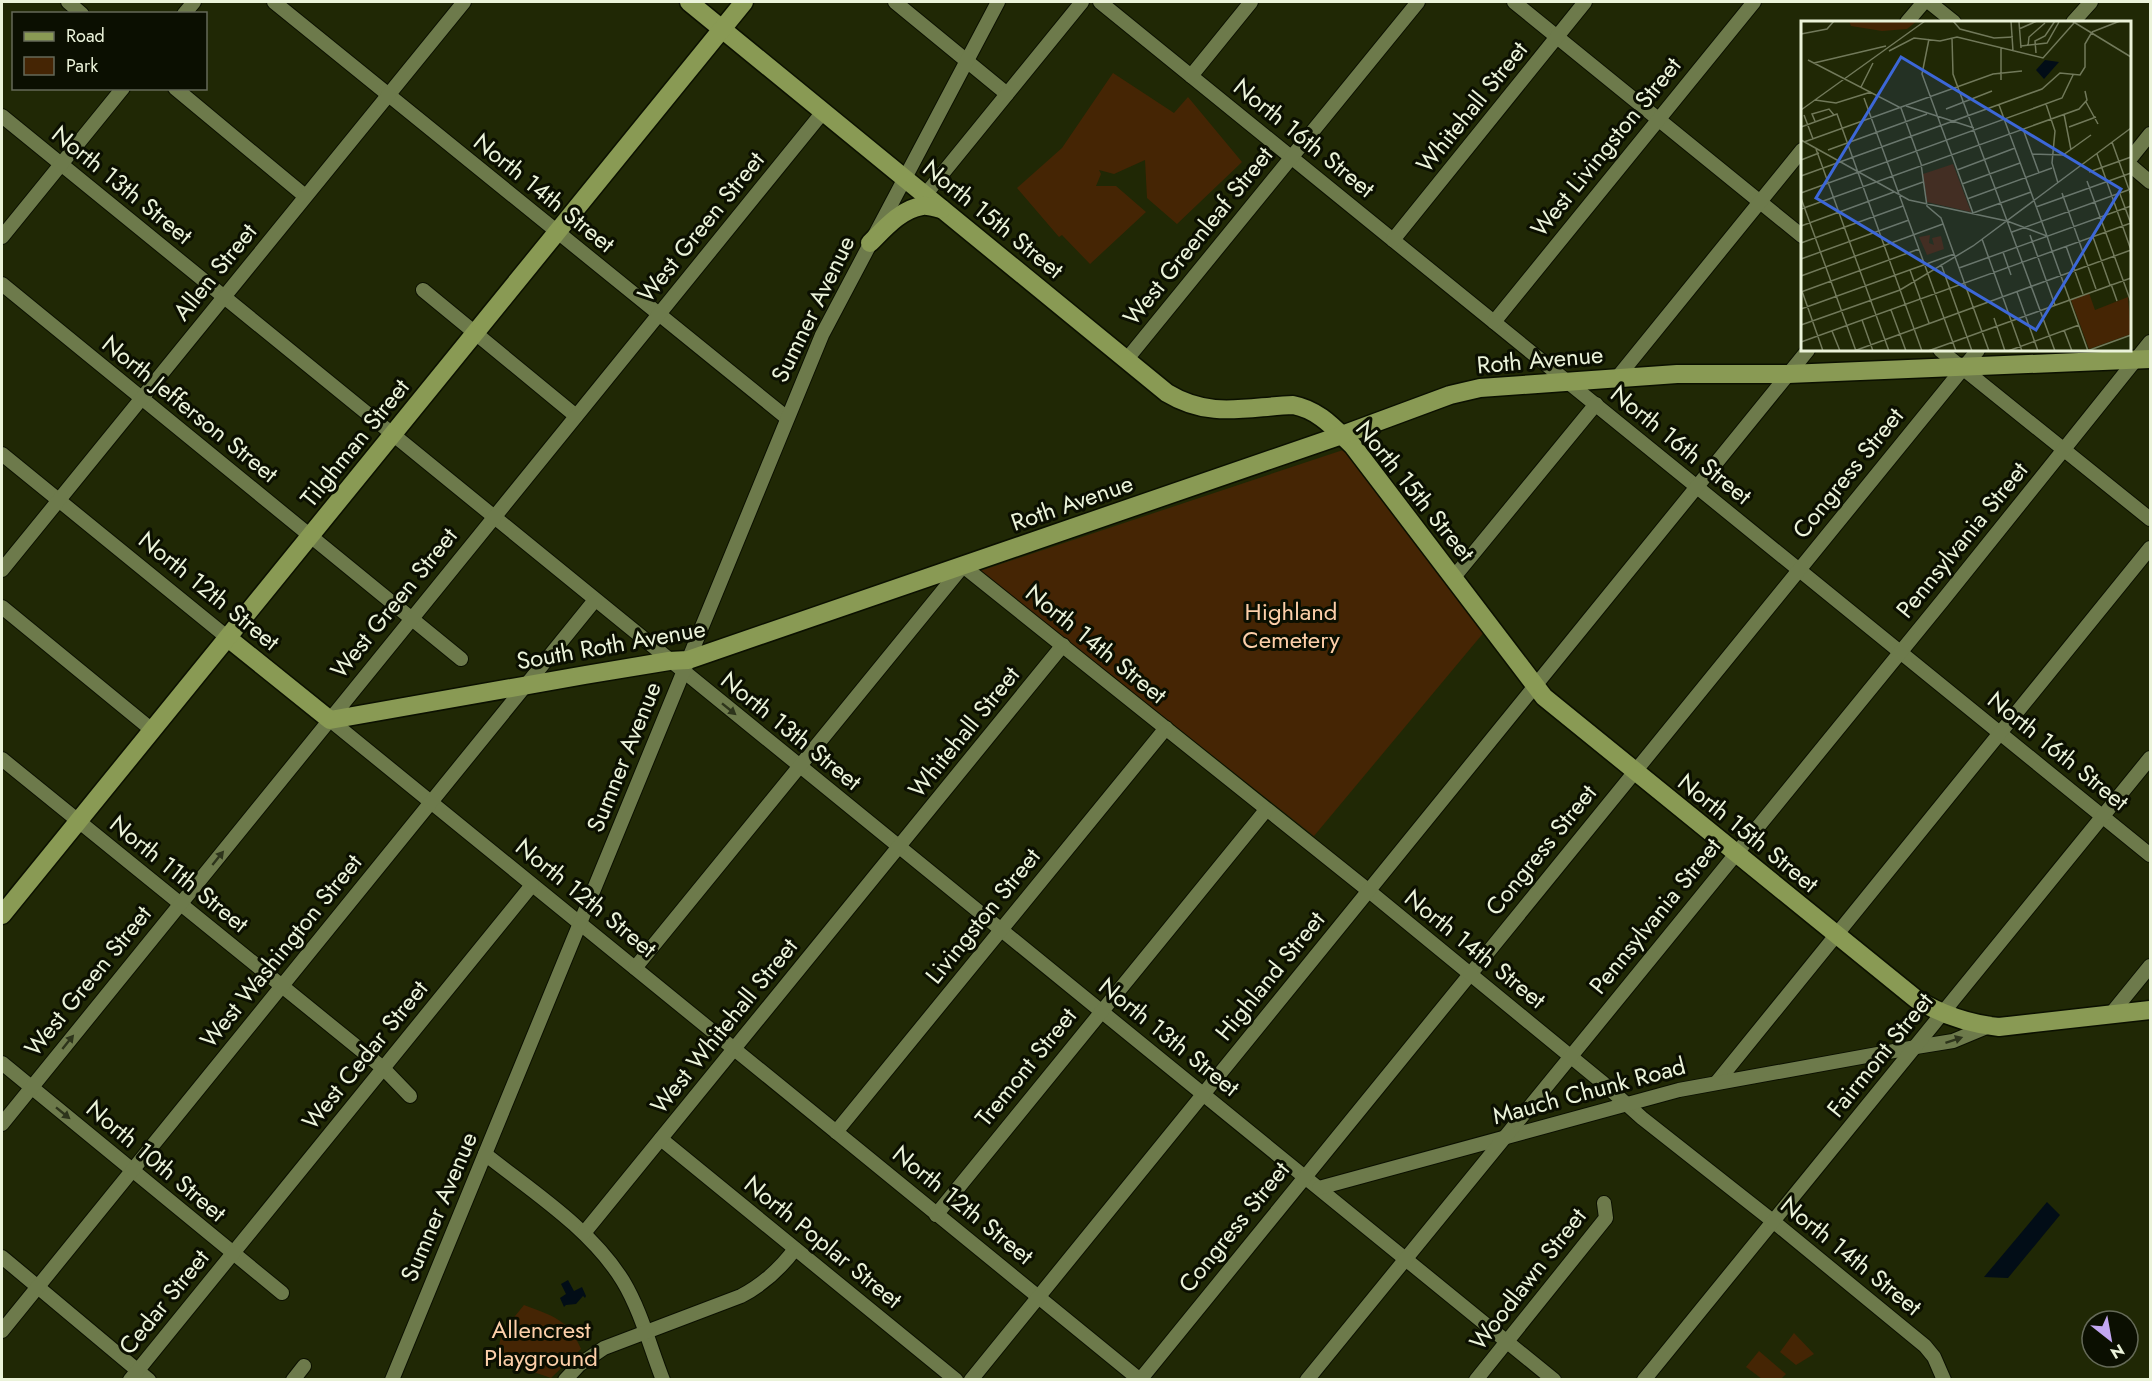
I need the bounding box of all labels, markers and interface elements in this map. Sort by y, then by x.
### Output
legend [12,12,207,90]
inset map [1801,21,2131,351]
text: Road [66,23,105,49]
street label: Whitehall Street [1408,33,1536,180]
street label: West Livingston Street [1522,49,1689,244]
text: Park [66,53,98,79]
street label: North 16th Street [1226,70,1383,206]
street label: North 13th Street [44,117,200,253]
street label: North 14th Street [466,125,623,261]
street label: West Greenleaf Street [1114,138,1281,333]
street label: West Green Street [629,144,773,310]
street label: North 15th Street [915,151,1072,287]
street label: Allen Street [164,215,265,328]
street label: Sumner Avenue [762,229,863,388]
street label: North Jefferson Street [95,326,286,491]
street label: Roth Avenue [1475,337,1605,382]
street label: Tilghman Street [292,371,418,515]
street label: North 16th Street [1603,377,1760,513]
street label: Congress Street [1784,399,1912,546]
street label: North 15th Street [1347,413,1483,569]
street label: Pennsylvania Street [1887,454,2036,626]
street label: Roth Avenue [1006,465,1138,540]
street label: West Green Street [322,520,466,686]
street label: North 12th Street [131,523,288,659]
street label: North 14th Street [1018,576,1175,712]
park label: Highland Cemetery [1242,594,1340,657]
street label: South Roth Avenue [514,611,708,678]
street label: Whitehall Street [900,658,1028,805]
street label: North 13th Street [713,663,869,799]
street label: Sumner Avenue [577,676,670,837]
street label: North 16th Street [1980,683,2137,819]
one-way arrow [721,702,737,715]
street label: North 15th Street [1670,765,1827,901]
street label: Congress Street [1477,776,1605,923]
street label: North 11th Street [102,807,257,941]
street label: North 12th Street [508,830,665,966]
street label: Pennsylvania Street [1580,830,1729,1002]
street label: Livingston Street [917,840,1049,991]
street label: West Washington Street [191,846,370,1055]
one-way arrow [211,850,224,866]
street label: North 14th Street [1397,881,1554,1017]
street label: West Green Street [16,898,160,1064]
street label: Highland Street [1206,903,1333,1048]
street label: West Whitehall Street [642,930,806,1121]
street label: North 13th Street [1091,969,1247,1105]
street label: West Cedar Street [293,972,436,1137]
street label: Fairmont Street [1818,984,1941,1125]
street label: Tremont Street [967,999,1085,1134]
one-way arrow [62,1034,75,1050]
one-way arrow [1945,1035,1963,1044]
street label: Mauch Chunk Road [1488,1048,1689,1133]
street label: North 10th Street [79,1091,234,1230]
one-way arrow [55,1106,70,1119]
street label: Sumner Avenue [391,1126,486,1287]
street label: North 12th Street [885,1137,1042,1273]
street label: Congress Street [1170,1153,1298,1300]
street label: North Poplar Street [737,1167,910,1317]
street label: North 14th Street [1773,1188,1930,1324]
street label: Woodlawn Street [1461,1200,1595,1357]
street label: Cedar Street [110,1241,217,1362]
north arrow [2080,1309,2140,1369]
park label: Allencrest Playground [484,1312,598,1375]
text: N [2106,1338,2129,1365]

